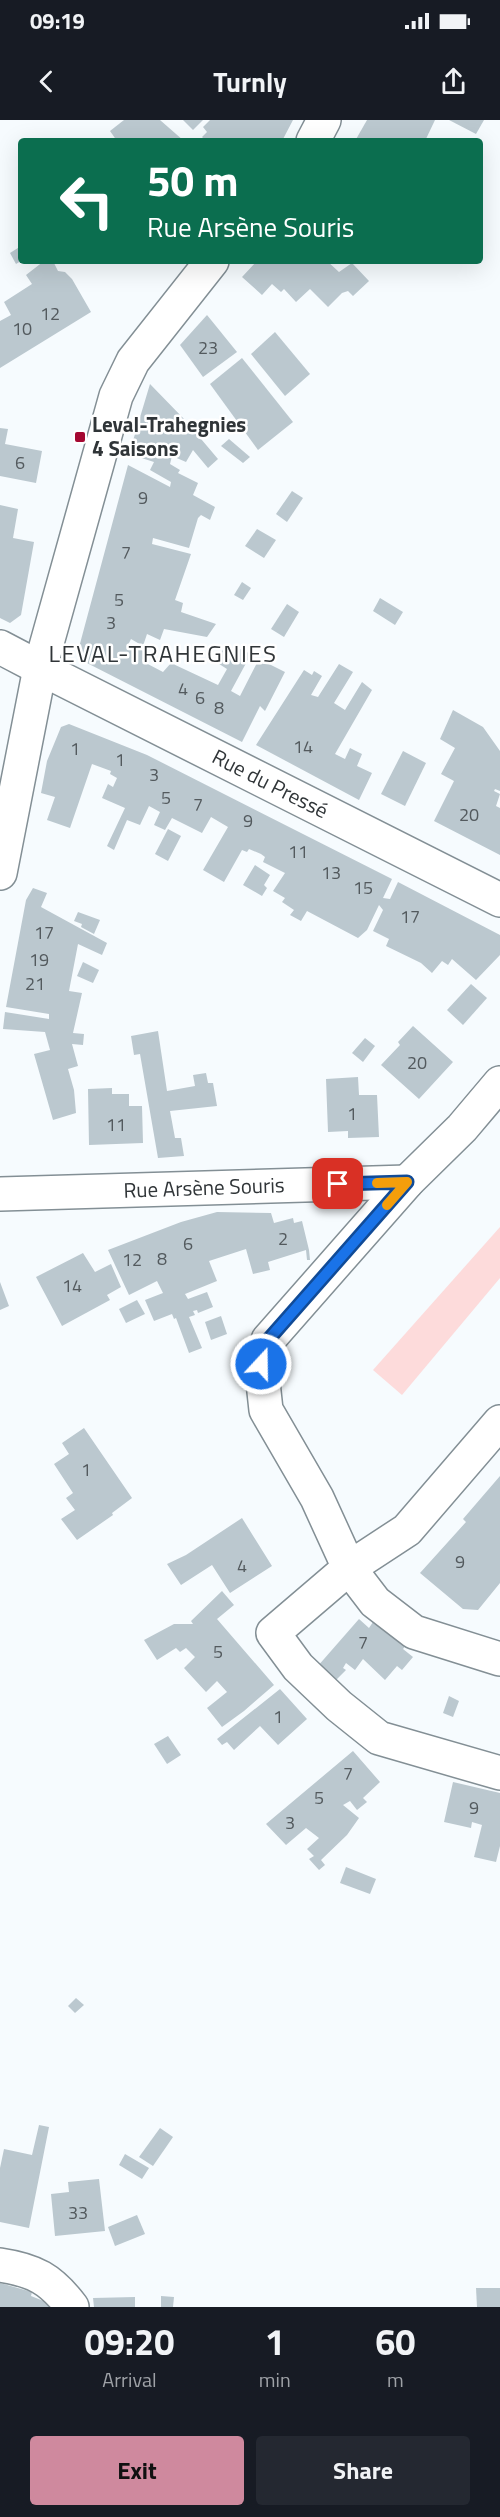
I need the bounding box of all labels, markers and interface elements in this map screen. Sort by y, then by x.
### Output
text: 09:19 [30,4,85,38]
text: Turnly [213,61,287,102]
icon: back [30,65,63,98]
icon: share [437,65,470,98]
text: 50 m [147,148,239,212]
icon: left [48,162,126,240]
text: Rue Arsène Souris [147,206,354,247]
house number: 12 [40,300,60,327]
house number: 10 [12,315,32,342]
house number: 23 [198,334,218,361]
place label: Leval-Trahegnies 4 Saisons [92,408,246,464]
marker: Leval-Trahegnies 4 Saisons [73,430,87,444]
house number: 6 [15,449,25,476]
house number: 9 [138,484,148,511]
house number: 7 [121,539,131,566]
house number: 5 [114,586,124,613]
house number: 3 [106,609,116,636]
district label: LEVAL-TRAHEGNIES [48,635,278,671]
house number: 4 [178,675,188,702]
house number: 6 [195,684,205,711]
house number: 8 [214,694,224,721]
house number: 14 [293,733,313,760]
house number: 1 [70,735,80,762]
street label: Rue du Pressé [207,740,334,826]
house number: 1 [115,746,125,773]
house number: 3 [149,761,159,788]
house number: 5 [161,784,171,811]
house number: 7 [193,791,203,818]
house number: 20 [459,801,479,828]
house number: 9 [243,807,253,834]
house number: 11 [288,838,308,865]
house number: 13 [321,859,341,886]
house number: 15 [353,874,373,901]
house number: 17 [400,903,420,930]
house number: 17 [34,919,54,946]
house number: 19 [29,946,49,973]
house number: 21 [25,970,45,997]
house number: 20 [407,1049,427,1076]
house number: 1 [347,1100,357,1127]
house number: 11 [106,1111,126,1138]
pin [312,1158,363,1209]
icon: arrive [321,1167,354,1200]
street label: Rue Arsène Souris [123,1168,285,1206]
house number: 2 [278,1225,288,1252]
house number: 6 [183,1230,193,1257]
house number: 8 [157,1245,167,1272]
house number: 12 [122,1246,142,1273]
house number: 14 [62,1272,82,1299]
position arrow [229,1332,293,1396]
house number: 1 [81,1456,91,1483]
house number: 9 [455,1548,465,1575]
house number: 4 [237,1552,247,1579]
house number: 7 [358,1629,368,1656]
house number: 5 [213,1638,223,1665]
house number: 1 [273,1703,283,1730]
house number: 7 [343,1760,353,1787]
house number: 5 [314,1784,324,1811]
house number: 9 [469,1794,479,1821]
house number: 3 [285,1809,295,1836]
house number: 33 [68,2199,88,2226]
text: 09:20 [84,2314,174,2369]
text: 1 [265,2314,285,2369]
text: 60 [375,2314,415,2369]
text: Arrival [102,2364,157,2395]
text: min [259,2364,291,2395]
text: m [387,2364,404,2395]
button: Exit [30,2436,244,2505]
button: Share [256,2436,470,2505]

